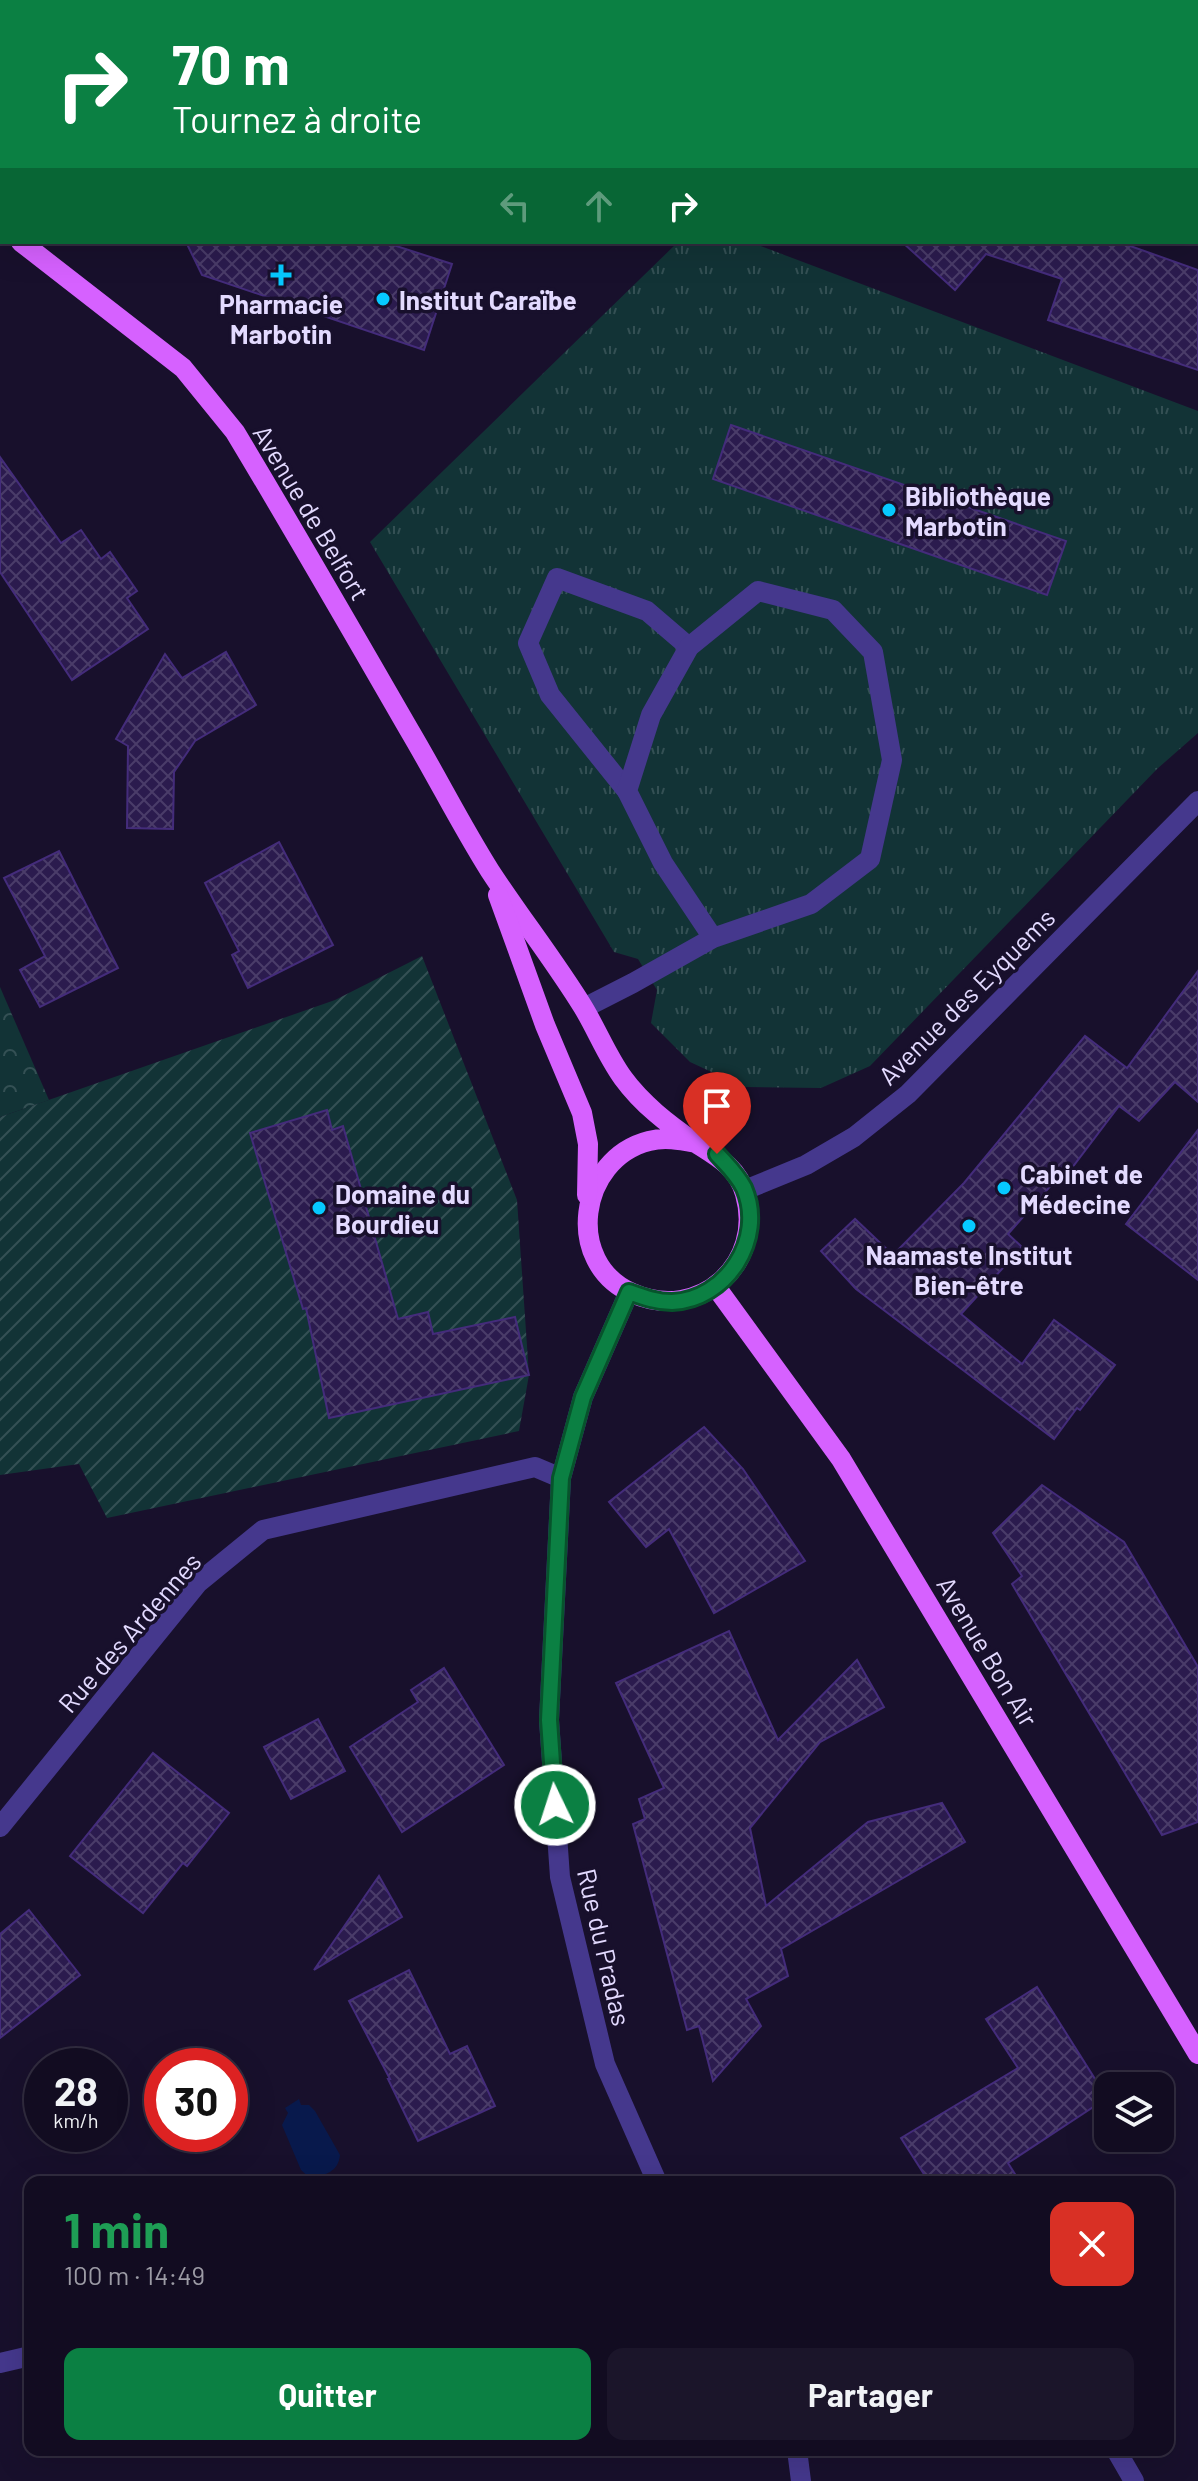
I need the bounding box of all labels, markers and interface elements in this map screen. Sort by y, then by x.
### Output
text: 70 m [172,29,290,96]
icon: right [40,32,144,136]
text: Tournez à droite [172,97,422,140]
icon: left [493,184,537,228]
icon: ahead [577,184,621,228]
icon: right [661,184,705,228]
marker: Pharmacie Marbotin [272,266,290,284]
place label: Institut Caraïbe [399,284,577,315]
place label: Pharmacie Marbotin [219,288,343,349]
marker: Institut Caraïbe [374,290,392,308]
street label: Avenue de Belfort [248,419,376,605]
place label: Bibliothèque Marbotin [905,480,1051,541]
marker: Bibliothèque Marbotin [880,501,898,519]
street label: Avenue des Eyquems [871,901,1061,1091]
pin [683,1072,751,1154]
icon: arrive [695,1084,739,1128]
place label: Cabinet de Médecine [1020,1158,1143,1219]
place label: Domaine du Bourdieu [335,1178,470,1239]
marker: Cabinet de Médecine [995,1179,1013,1197]
marker: Domaine du Bourdieu [310,1199,328,1217]
marker: Naamaste Institut Bien-être [960,1217,978,1235]
place label: Naamaste Institut Bien-être [866,1239,1073,1300]
street label: Rue des Ardennes [51,1546,207,1718]
street label: Avenue Bon Air [931,1570,1045,1732]
position arrow [513,1763,597,1847]
street label: Rue du Pradas [572,1865,638,2029]
speed limit sign: 30 [144,2048,248,2152]
text: 28 [54,2066,98,2114]
map controls [1094,2072,1174,2152]
button: layers [1094,2072,1174,2152]
text: km/h [53,2108,99,2132]
text: 1 min [64,2200,169,2258]
button: close [1050,2202,1134,2286]
text: 100 m · 14:49 [64,2259,205,2290]
button: Quitter [64,2348,591,2440]
button: Partager [607,2348,1134,2440]

